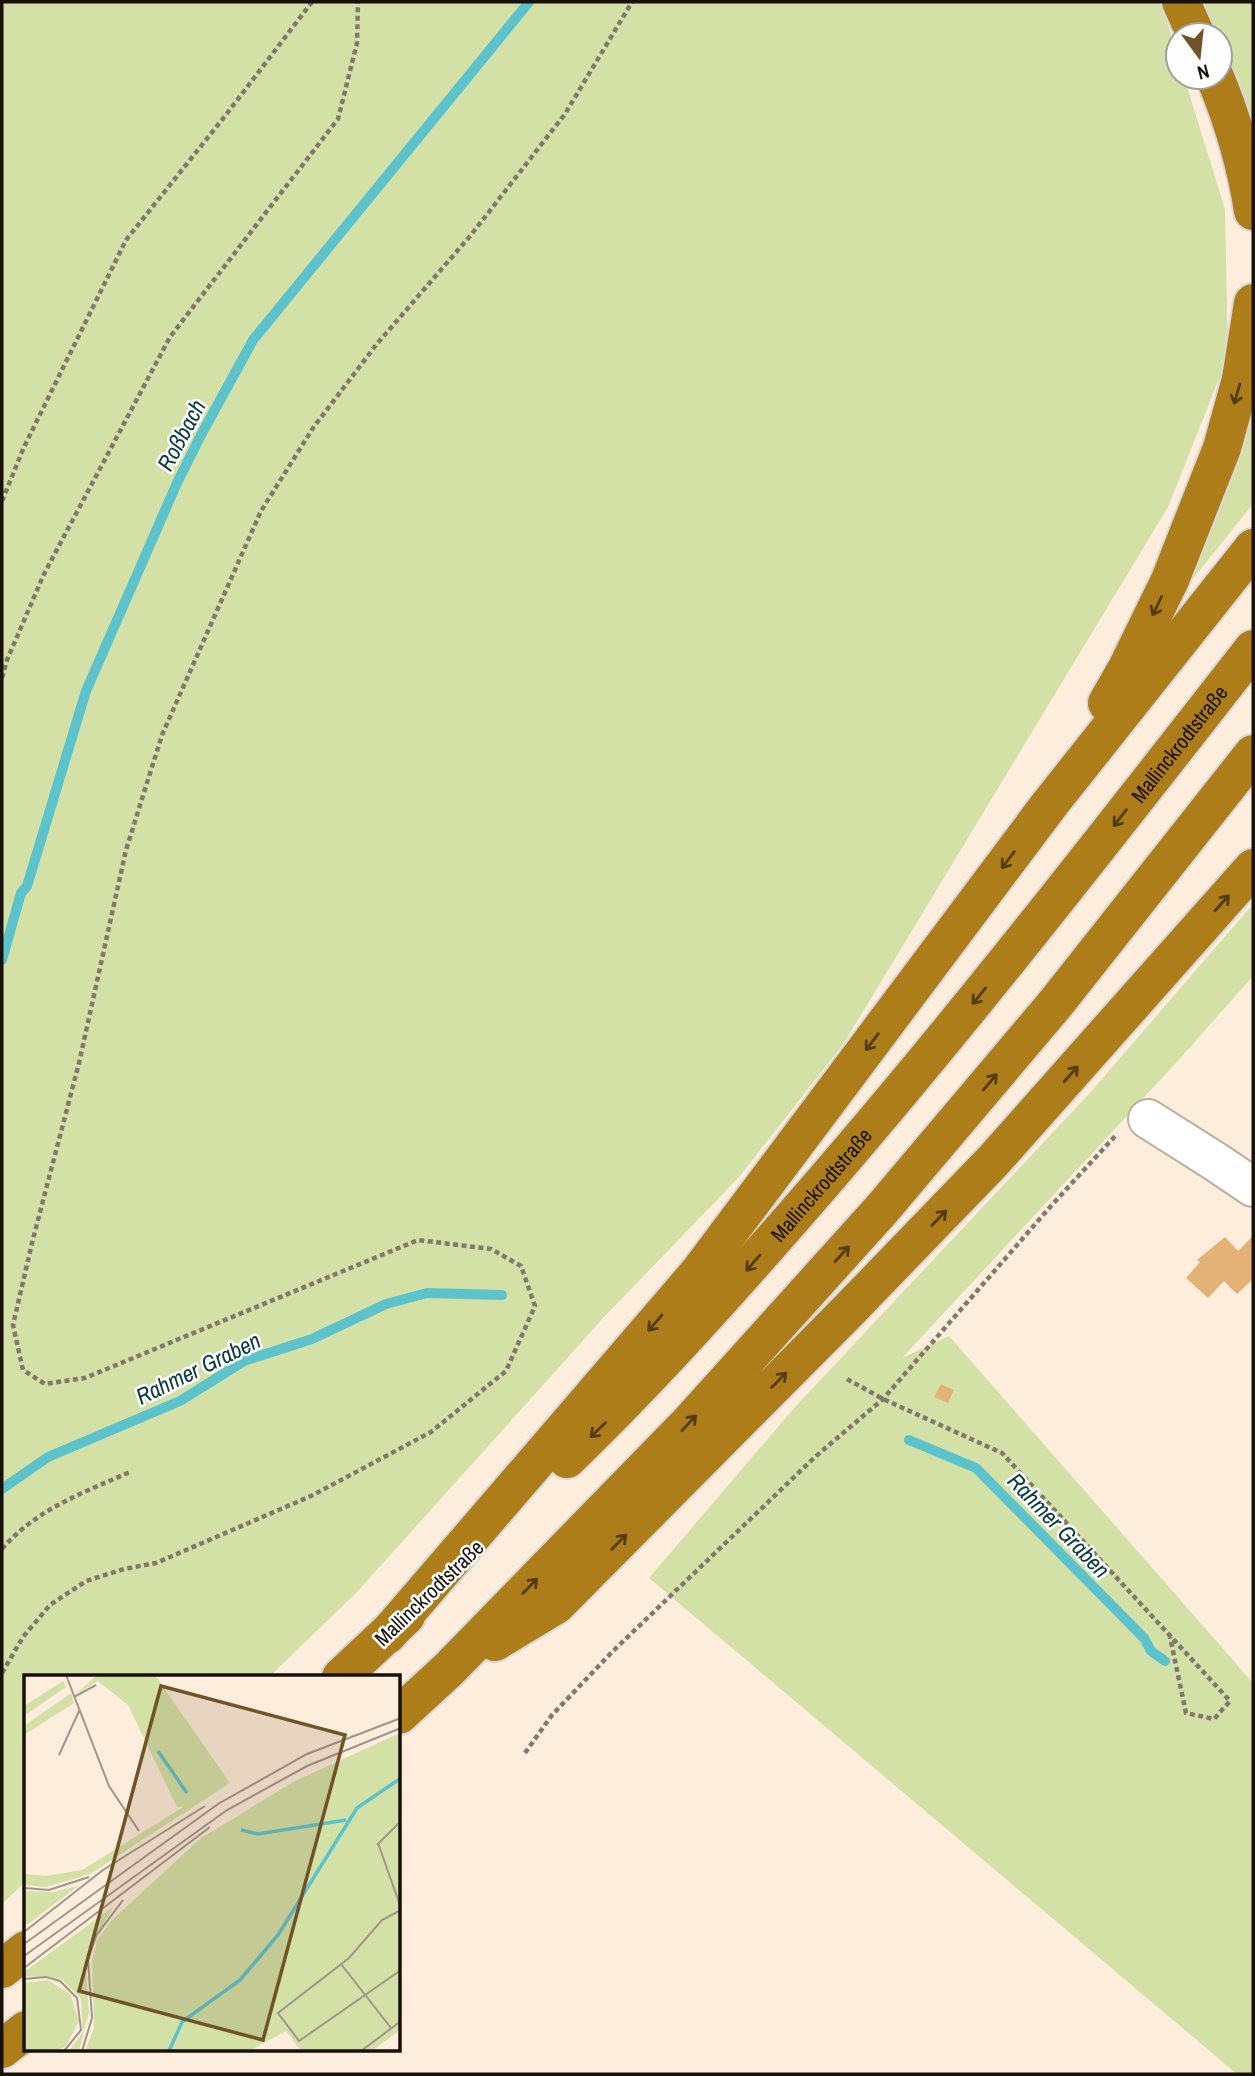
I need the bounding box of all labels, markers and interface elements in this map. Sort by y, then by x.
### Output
north arrow [1164,21,1234,91]
text: N [1195,58,1212,86]
one-way arrow [1230,383,1243,405]
water label: Roßbach [149,394,213,476]
one-way arrow [1149,595,1163,616]
street label: Mallinckrodtstraße [1124,679,1234,808]
one-way arrow [1113,809,1128,827]
one-way arrow [1001,850,1016,869]
one-way arrow [1214,895,1230,913]
one-way arrow [971,987,987,1005]
one-way arrow [864,1032,879,1050]
one-way arrow [1063,1065,1079,1083]
one-way arrow [982,1073,998,1091]
street label: Mallinckrodtstraße [764,1121,878,1248]
one-way arrow [930,1209,947,1226]
one-way arrow [833,1246,850,1263]
one-way arrow [745,1254,761,1272]
one-way arrow [647,1313,663,1331]
water label: Rahmer Graben [130,1324,266,1412]
one-way arrow [771,1372,788,1389]
one-way arrow [680,1415,697,1432]
one-way arrow [589,1421,606,1438]
water label: Rahmer Graben [1001,1466,1117,1584]
street label: Mallinckrodtstraße [368,1533,490,1653]
one-way arrow [611,1533,628,1550]
one-way arrow [522,1578,539,1595]
inset map [24,1675,401,2052]

